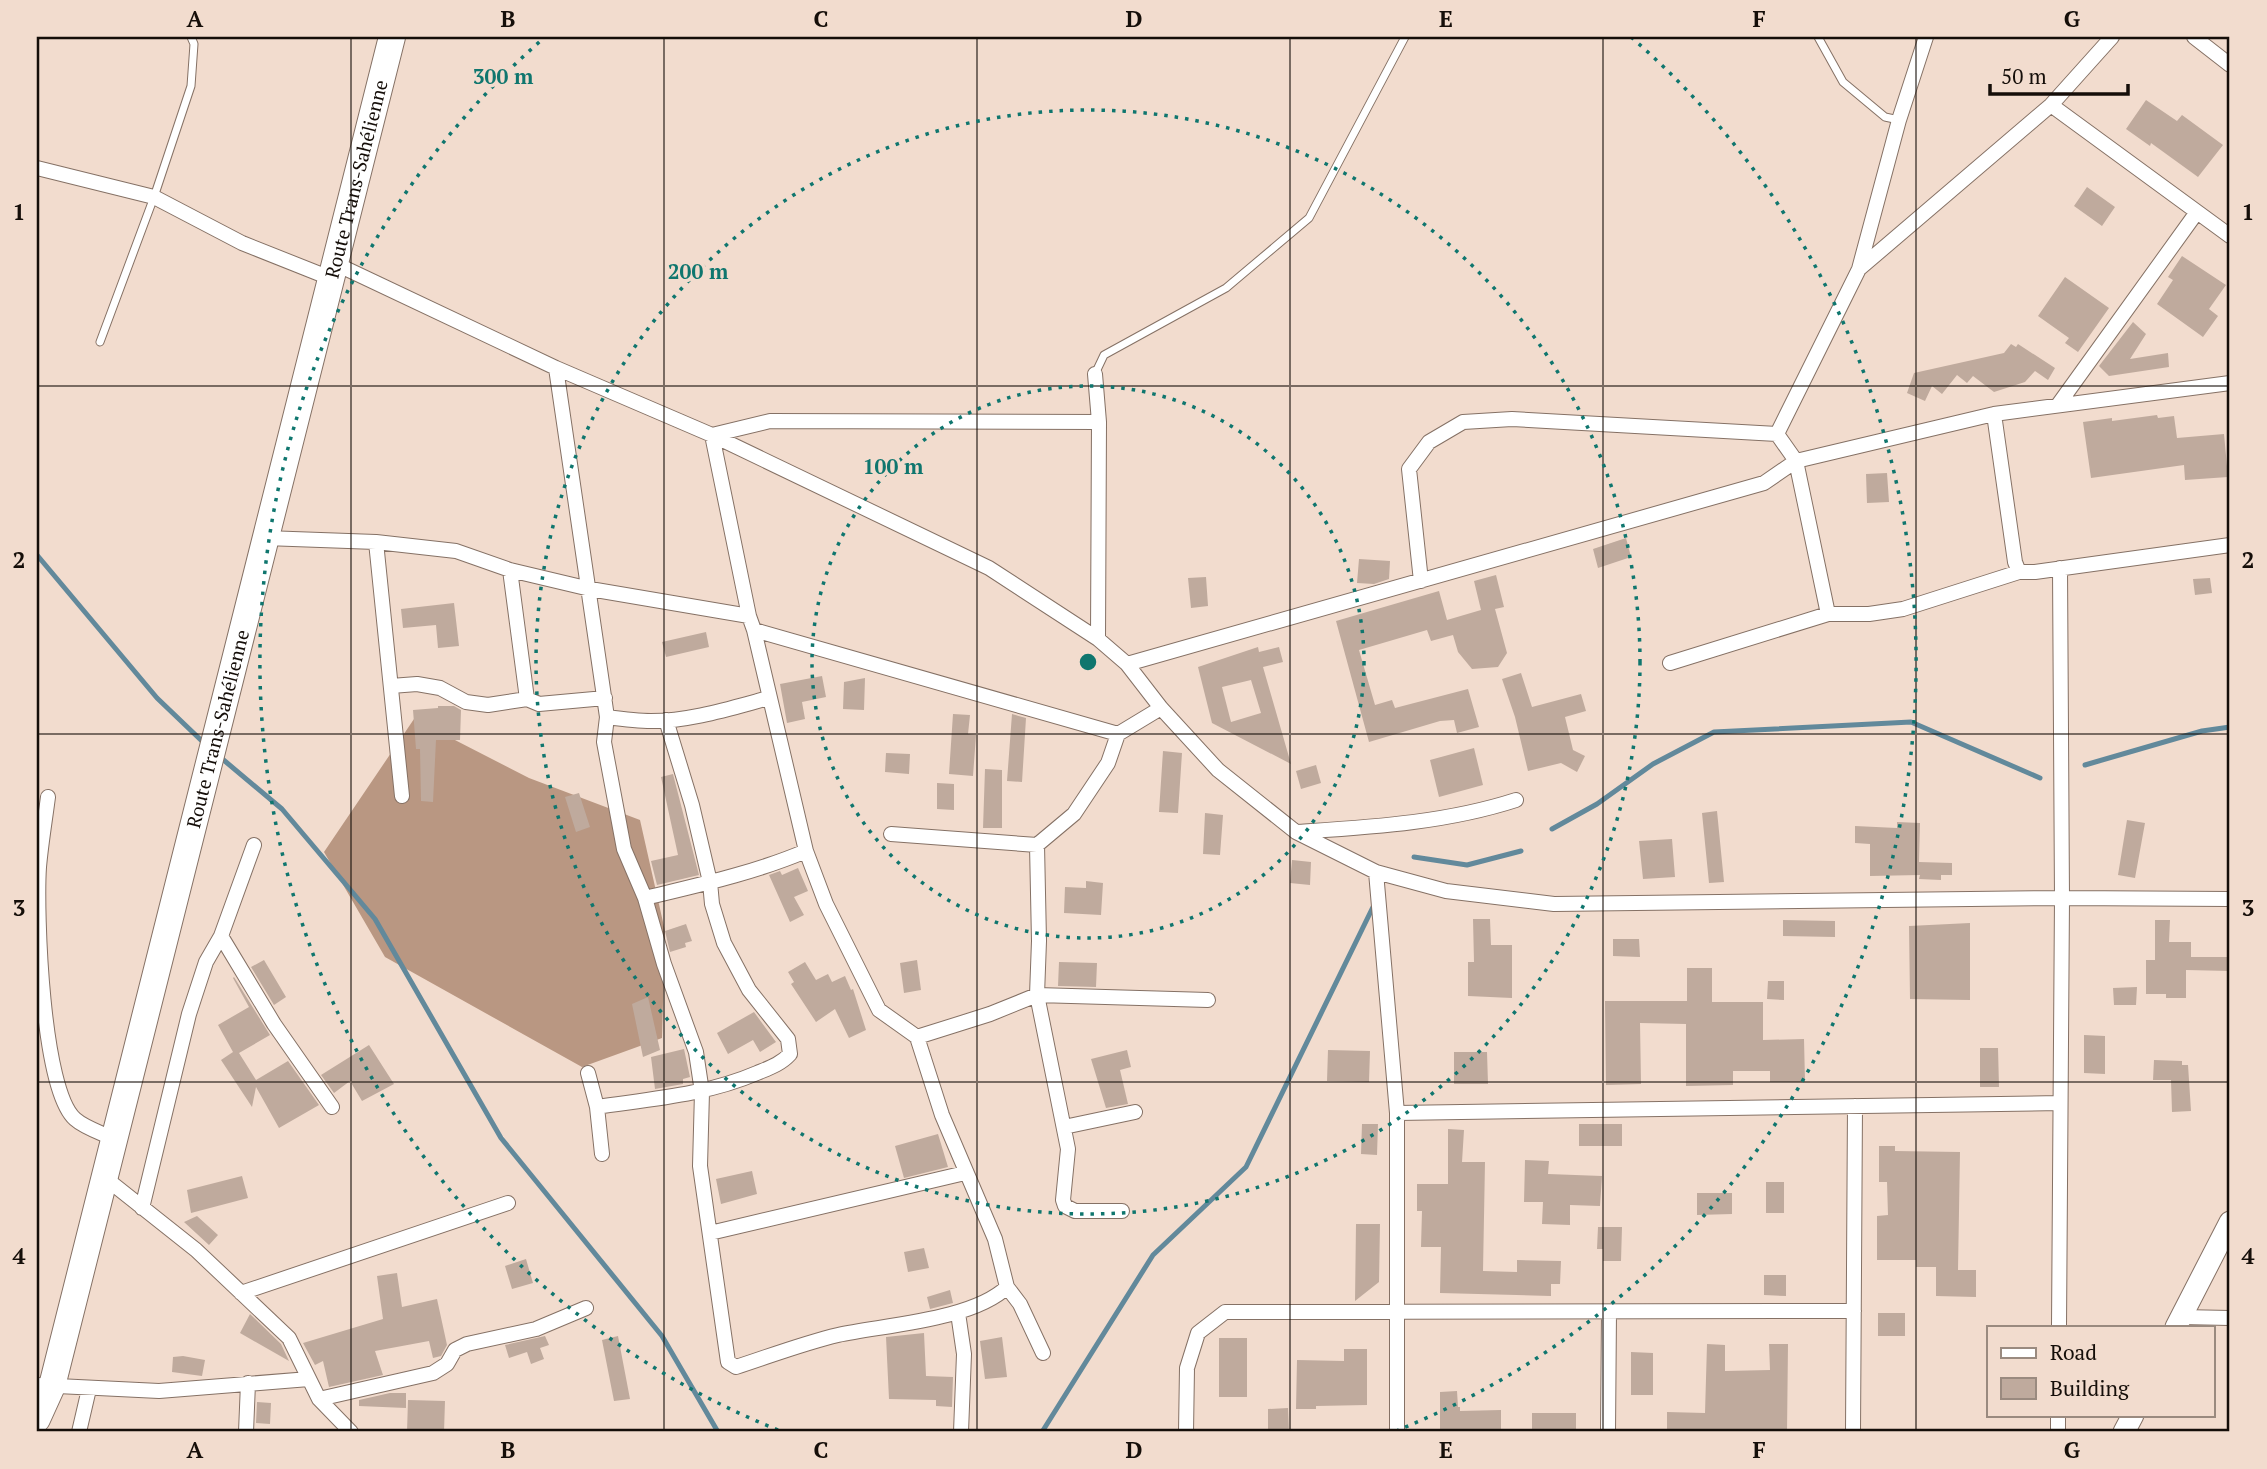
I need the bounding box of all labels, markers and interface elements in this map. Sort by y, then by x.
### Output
text: A [187,3,204,34]
text: B [501,3,516,34]
text: C [814,3,829,34]
text: D [1126,3,1143,34]
text: E [1439,3,1453,34]
text: F [1752,3,1766,34]
text: G [2064,3,2081,34]
scale bar [1990,52,2129,96]
text: 300 m [473,62,534,90]
text: 50 m [2001,62,2047,90]
street label: Route Trans-Sahélienne [319,77,393,281]
text: 1 [13,196,26,227]
text: 1 [2242,196,2255,227]
text: 200 m [668,257,729,285]
text: 100 m [863,452,924,480]
text: 2 [13,544,26,575]
text: 2 [2242,544,2255,575]
street label: Route Trans-Sahélienne [180,627,254,831]
centre of rings [1076,650,1100,674]
text: 3 [13,892,26,923]
text: 3 [2242,892,2255,923]
text: 4 [13,1240,26,1271]
text: 4 [2242,1240,2255,1271]
legend [1987,1326,2214,1416]
text: Road [2050,1338,2097,1366]
text: Building [2050,1374,2130,1402]
text: A [187,1434,204,1465]
text: B [501,1434,516,1465]
text: C [814,1434,829,1465]
text: D [1126,1434,1143,1465]
text: E [1439,1434,1453,1465]
text: F [1752,1434,1766,1465]
text: G [2064,1434,2081,1465]

